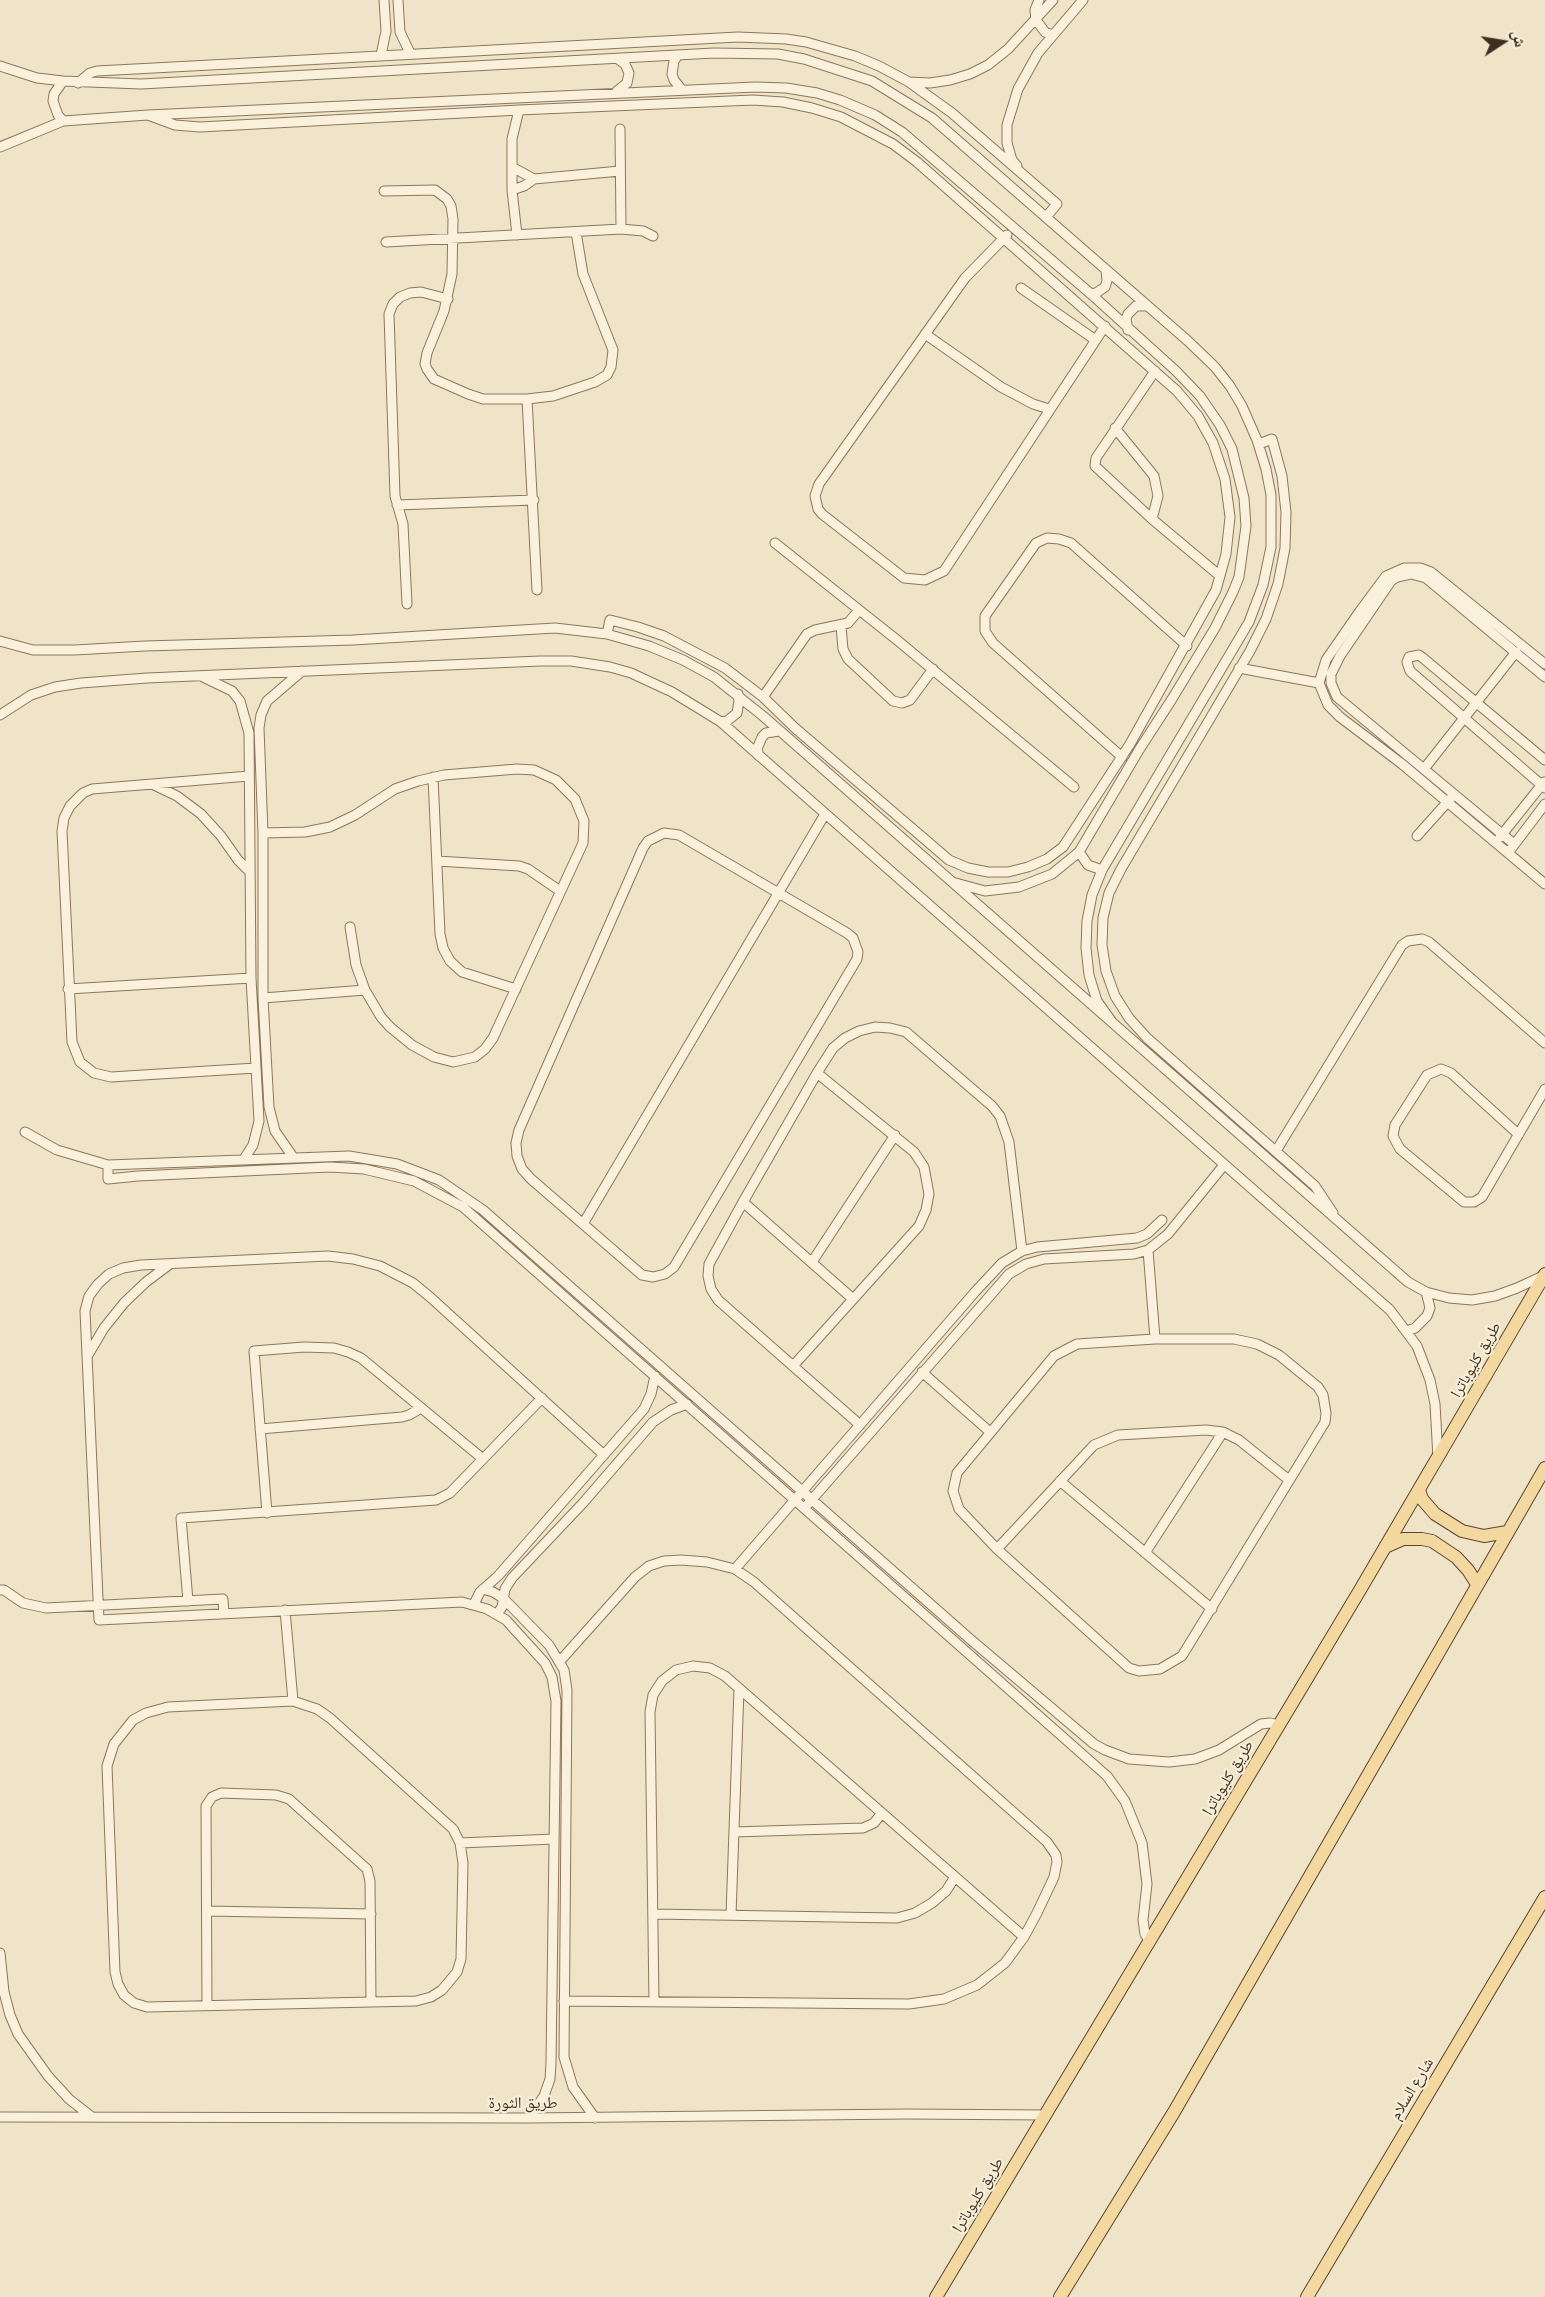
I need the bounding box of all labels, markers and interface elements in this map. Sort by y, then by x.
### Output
north arrow [1473,12,1533,72]
text: ش [1507,27,1534,49]
street label: طريق كليوباترا [1447,1319,1505,1401]
street label: طريق كليوباترا [1198,1737,1258,1819]
street label: شارع السلام [1386,2054,1438,2124]
street label: طريق الثورة [488,2093,558,2113]
street label: طريق كليوباترا [948,2154,1008,2236]

